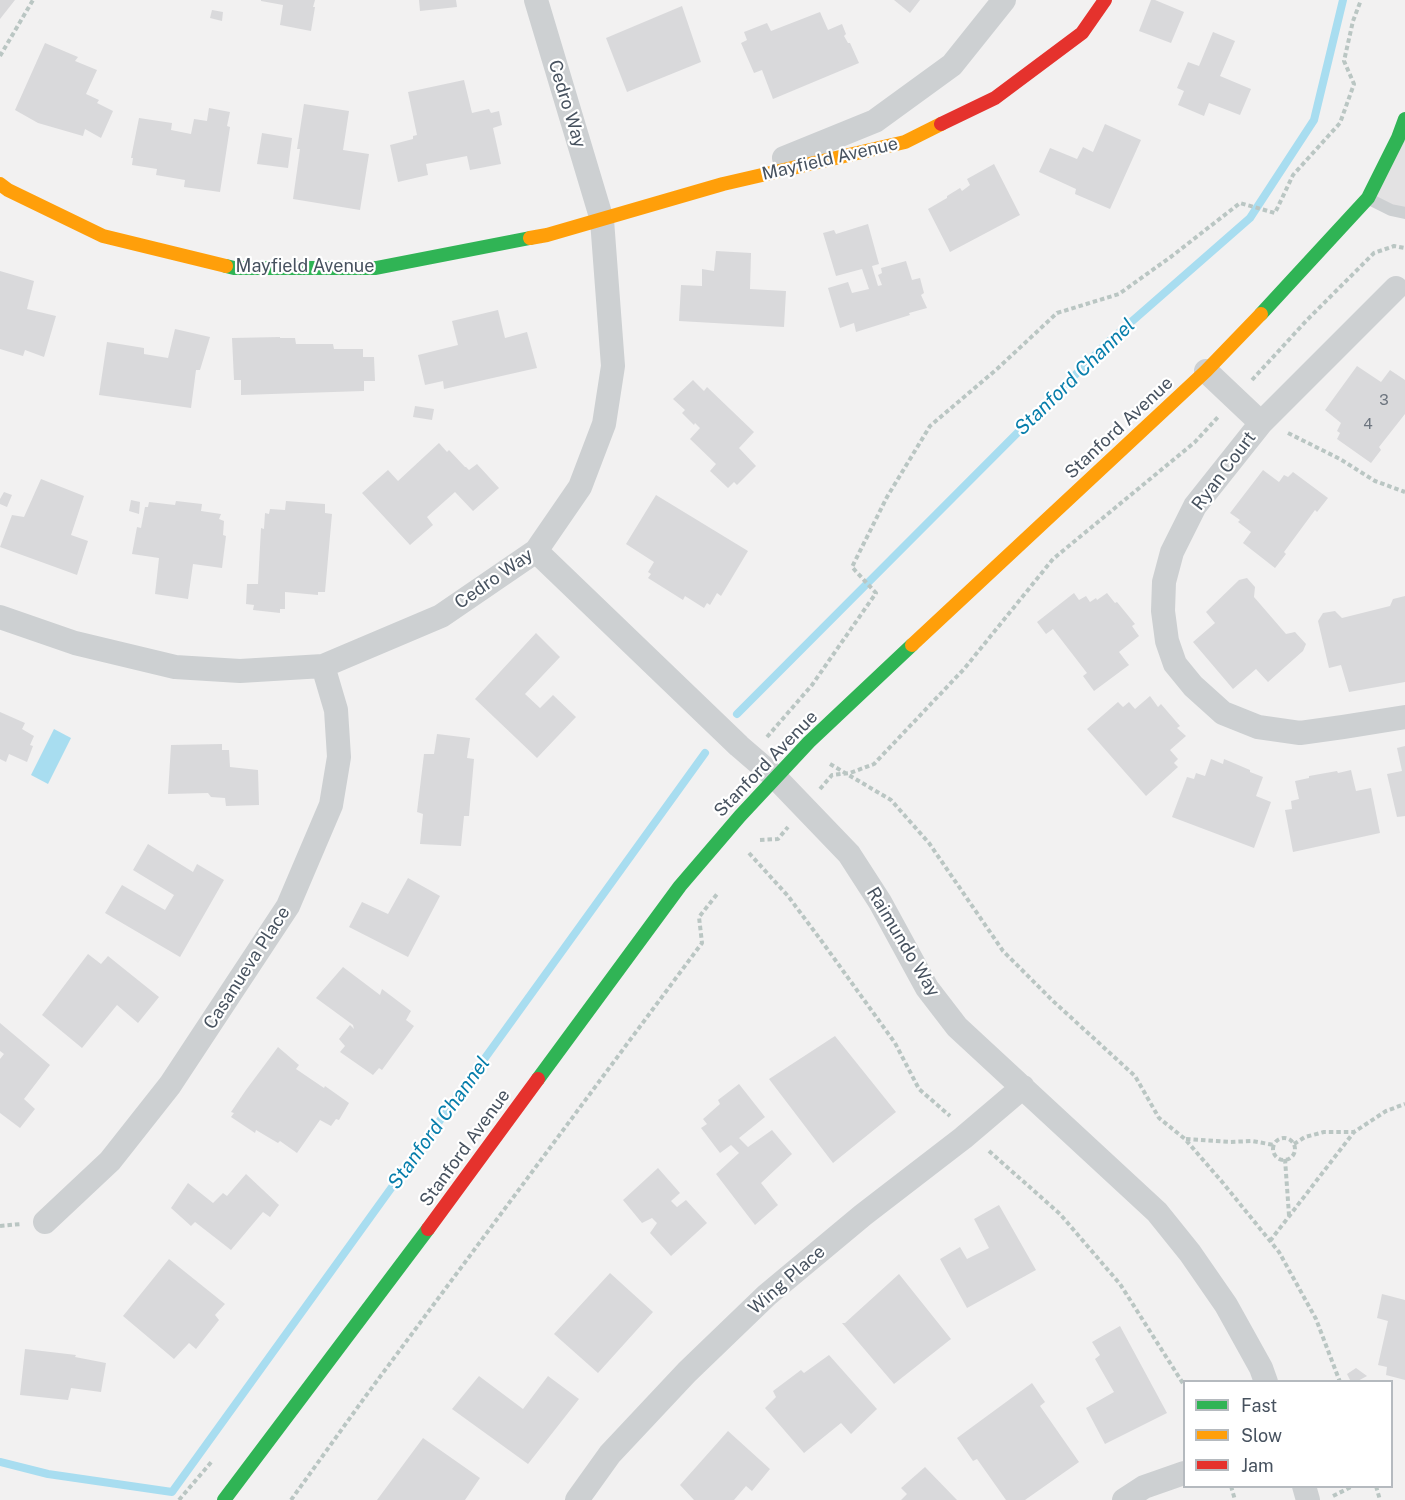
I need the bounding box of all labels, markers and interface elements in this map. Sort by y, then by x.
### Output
street label: Cedro Way [543,58,591,150]
street label: Mayfield Avenue [760,133,900,185]
street label: Mayfield Avenue [236,255,374,277]
water label: Stanford Channel [1010,313,1140,441]
street label: Stanford Avenue [1061,372,1177,484]
house number: 3 [1379,391,1389,409]
house number: 4 [1363,415,1373,433]
street label: Ryan Court [1187,427,1261,515]
street label: Cedro Way [451,544,537,614]
street label: Stanford Avenue [710,706,822,822]
street label: Raimundo Way [862,883,944,1001]
street label: Casanueva Place [199,903,295,1033]
water label: Stanford Channel [383,1052,495,1194]
street label: Stanford Avenue [415,1085,515,1211]
street label: Wing Place [744,1241,830,1319]
legend [1183,1380,1393,1488]
text: Fast [1241,1395,1277,1416]
text: Slow [1241,1425,1282,1446]
text: Jam [1241,1455,1274,1476]

